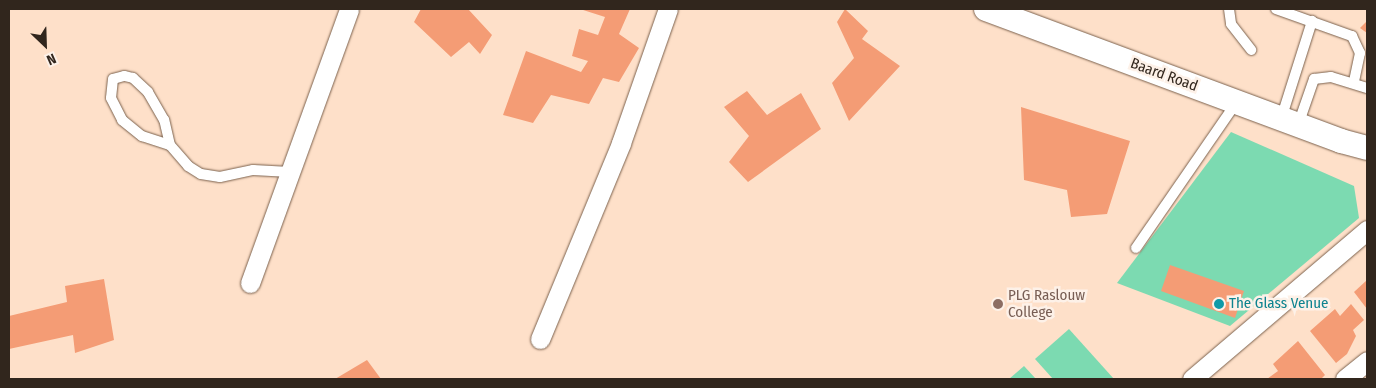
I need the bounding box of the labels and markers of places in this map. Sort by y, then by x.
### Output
place label: PLG Raslouw College [1008,286,1085,321]
place label: The Glass Venue [1229,295,1329,313]
marker: PLG Raslouw College [992,298,1004,310]
marker: The Glass Venue [1213,298,1225,310]

